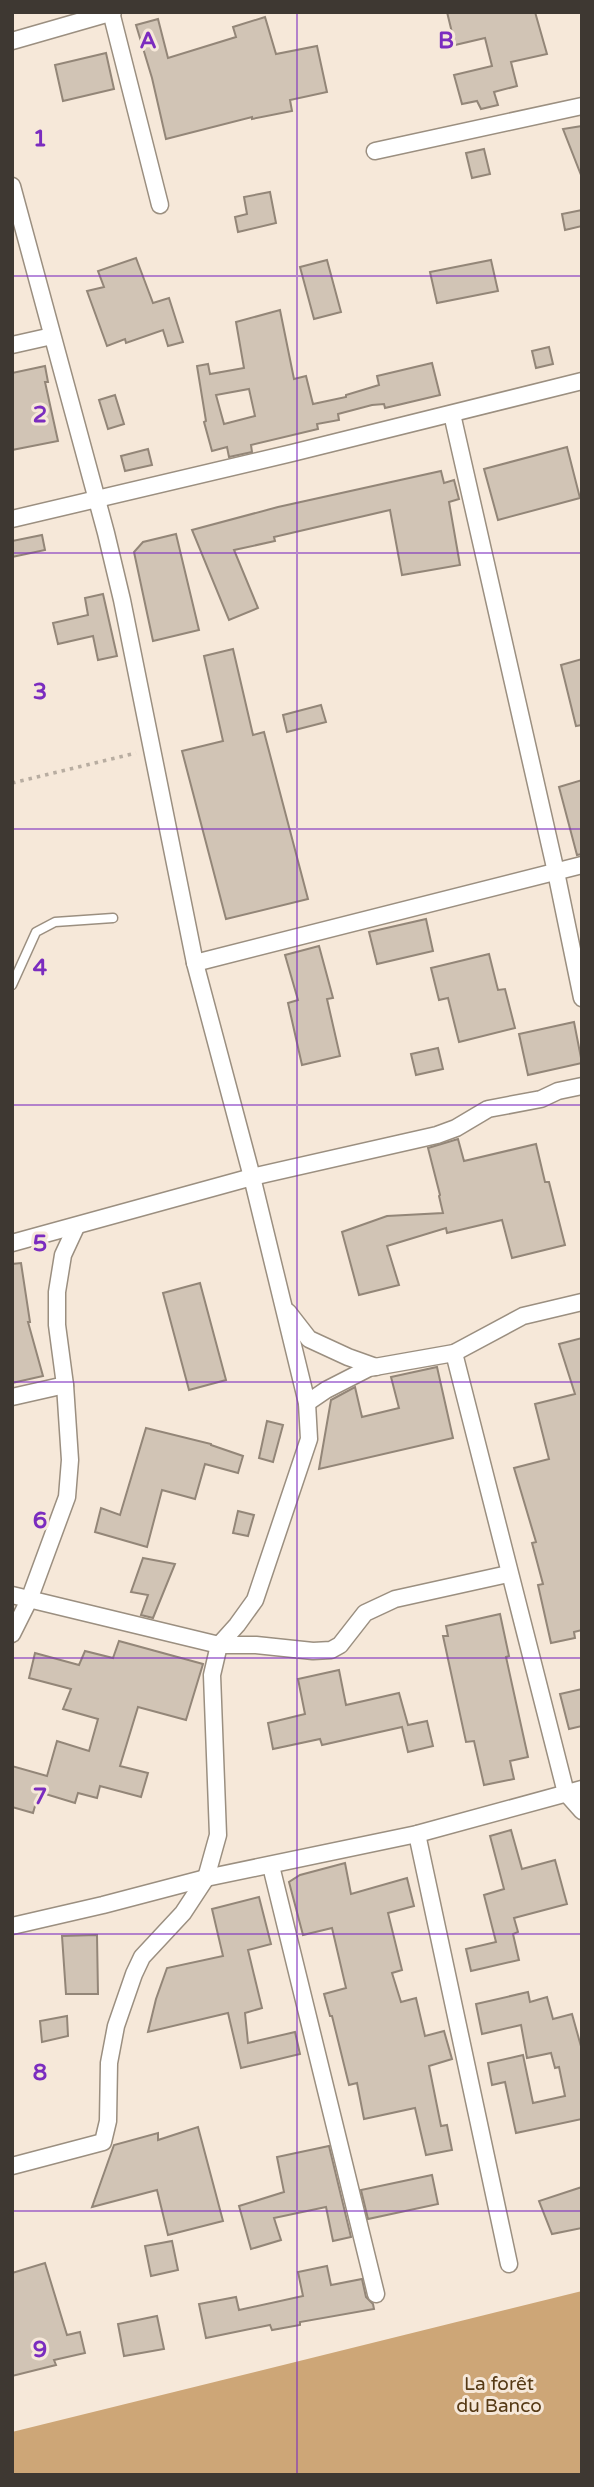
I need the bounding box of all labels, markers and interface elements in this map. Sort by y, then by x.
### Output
text: A [139,27,157,55]
text: B [438,27,454,55]
text: 1 [33,125,47,153]
text: 2 [33,401,47,429]
text: 3 [33,678,47,706]
text: 4 [33,954,48,982]
text: 5 [33,1230,47,1258]
text: 6 [33,1507,47,1535]
text: 7 [33,1783,47,1811]
text: 8 [33,2059,47,2087]
text: 9 [33,2336,47,2364]
park label: La forêt du Banco [456,2373,542,2417]

